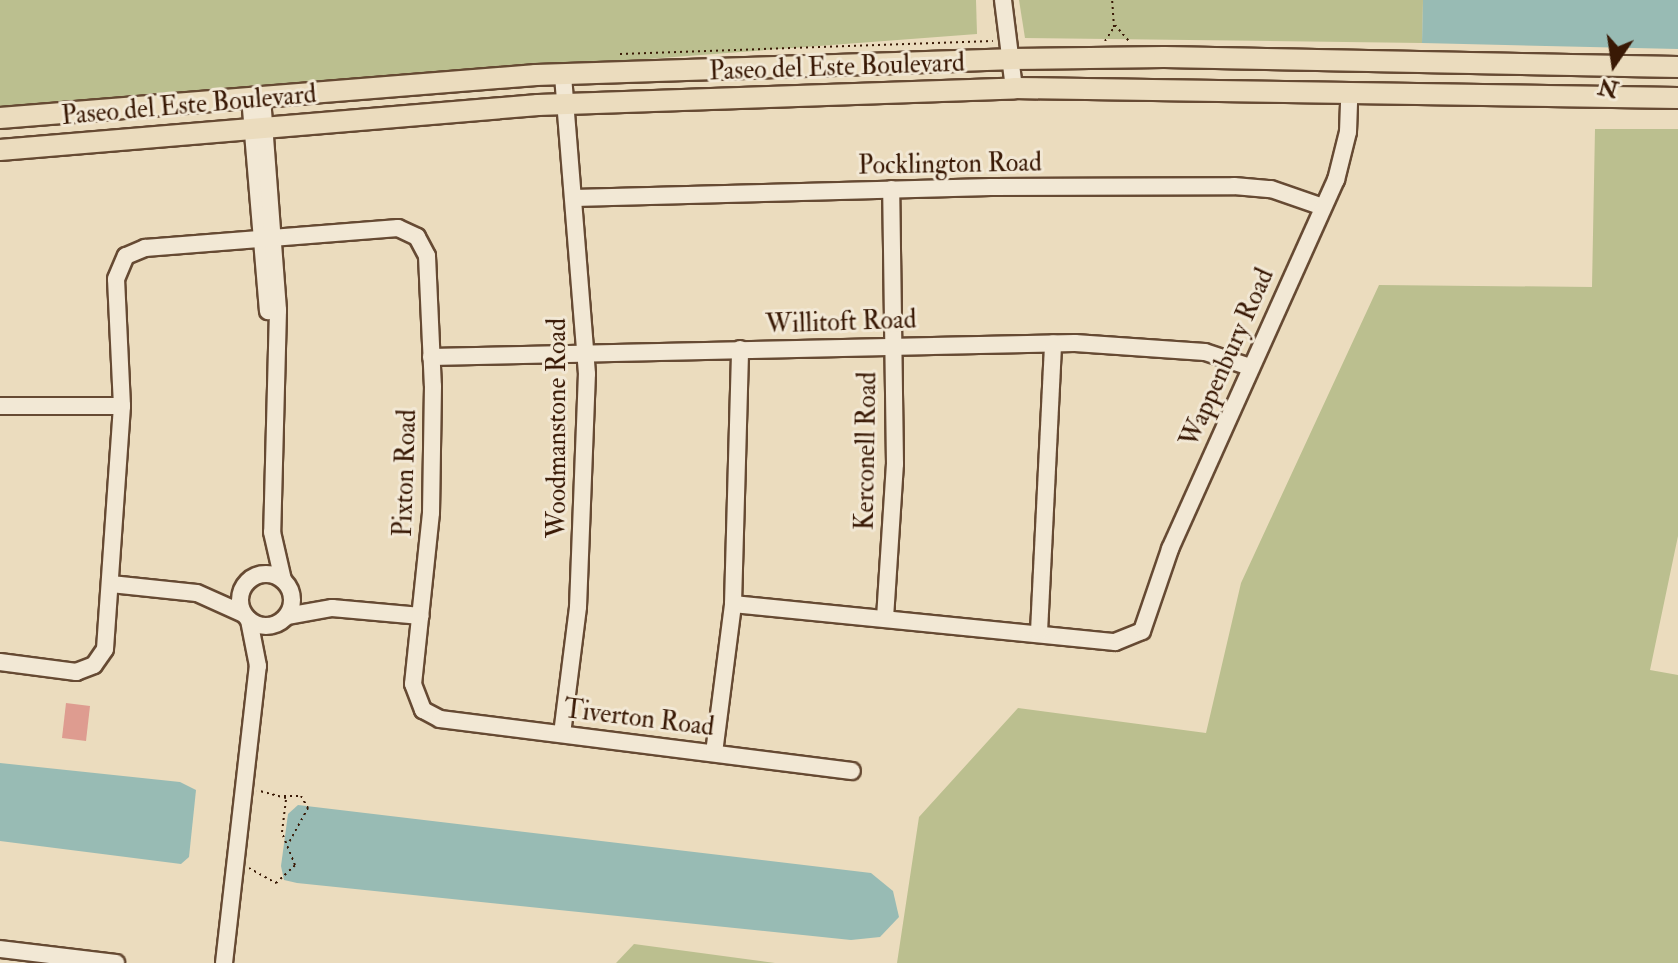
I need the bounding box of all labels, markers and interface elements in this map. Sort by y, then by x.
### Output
north arrow [1574,24,1654,104]
street label: Paseo del Este Boulevard [709,48,965,88]
text: N [1596,72,1621,103]
street label: Paseo del Este Boulevard [60,79,318,133]
street label: Pocklington Road [858,148,1042,182]
street label: Wappenbury Road [1175,264,1281,452]
street label: Willitoft Road [765,305,917,341]
street label: Woodmanstone Road [542,318,574,538]
street label: Kerconell Road [850,371,884,531]
street label: Pixton Road [388,409,424,537]
street label: Tiverton Road [562,694,716,744]

